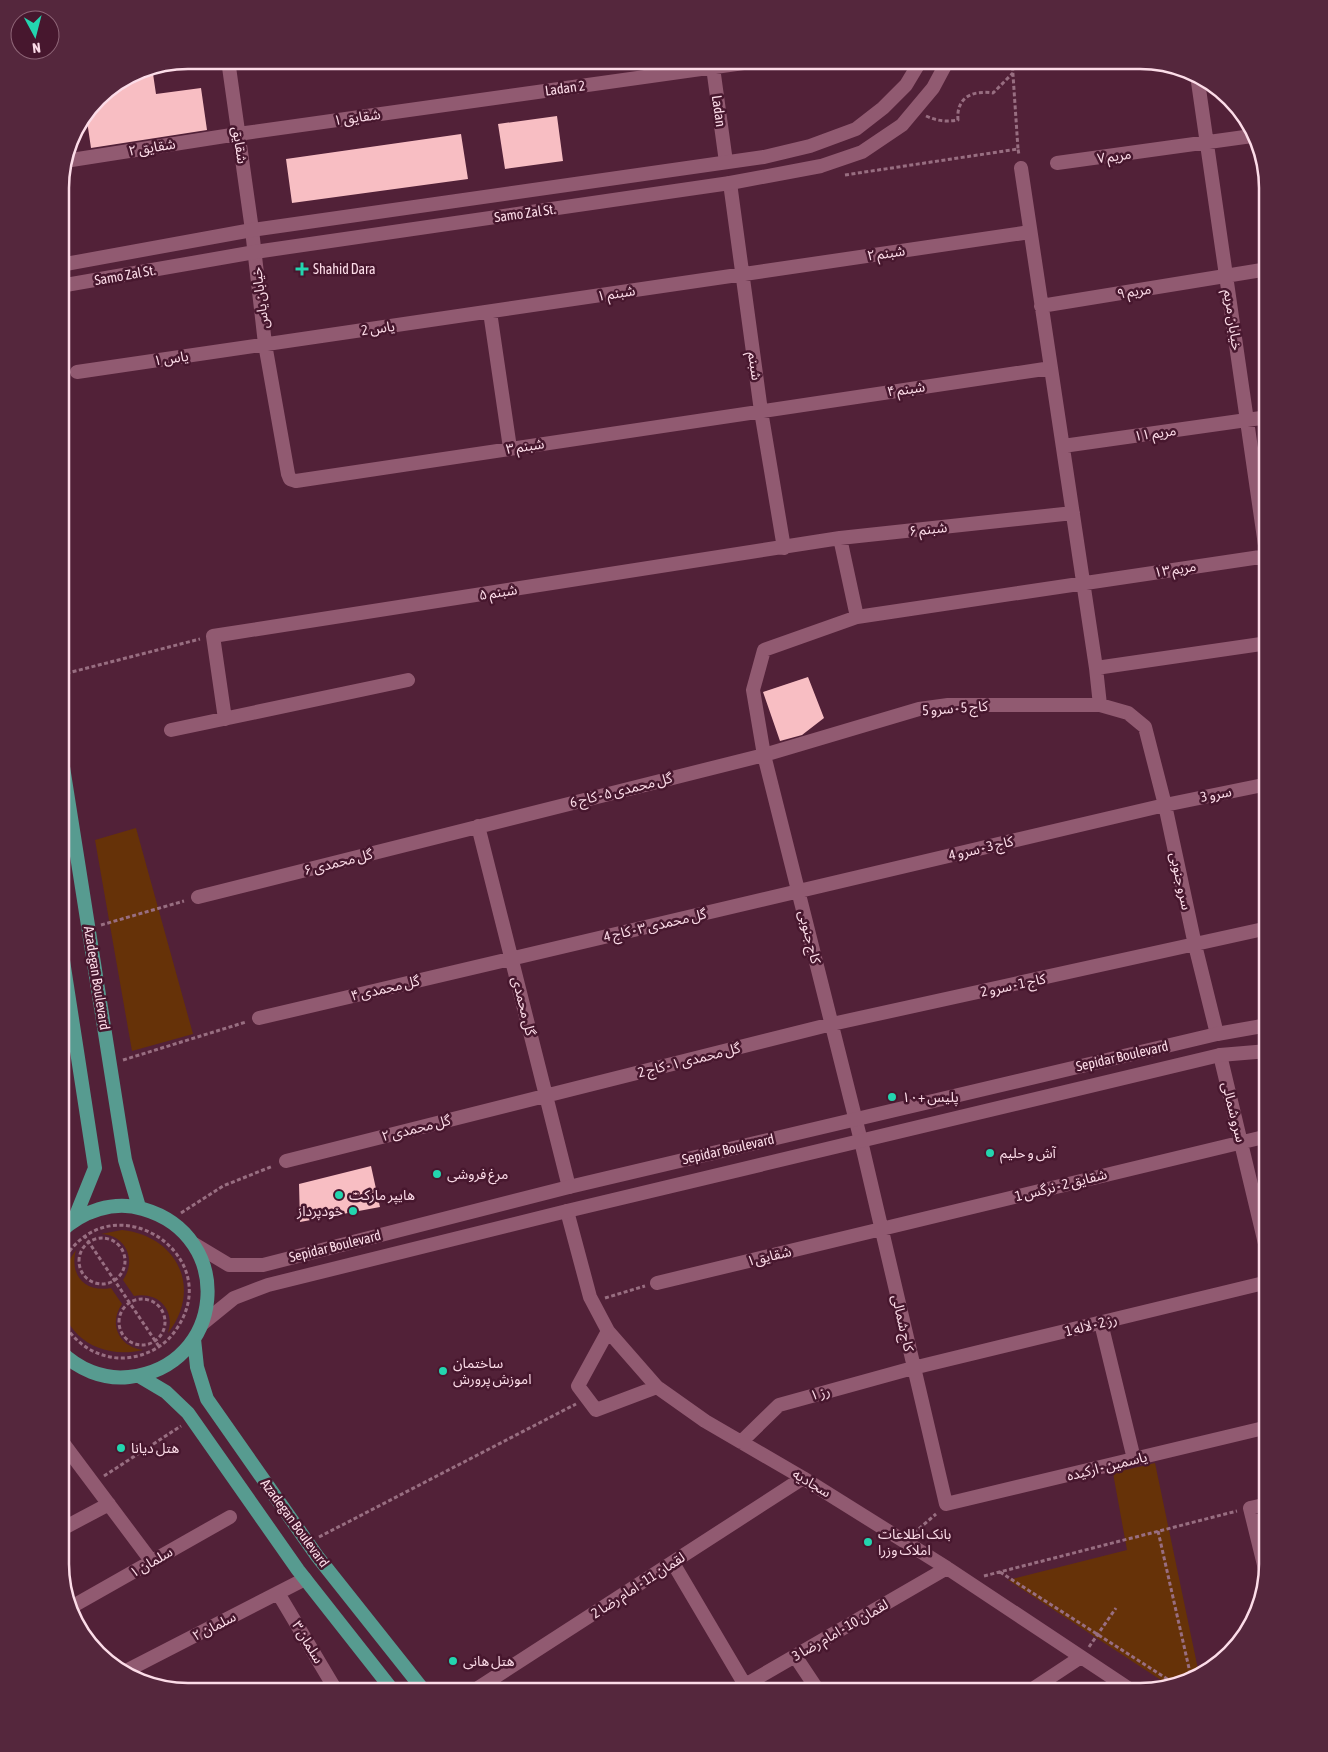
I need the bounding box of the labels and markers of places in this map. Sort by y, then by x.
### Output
place label: Shahid Dara [313,261,375,277]
marker: Shahid Dara [295,262,309,276]
place label: پلیس +۱۰ [902,1089,959,1107]
marker: پلیس +۱۰ [886,1091,898,1103]
place label: آش و حلیم [1000,1145,1057,1164]
marker: آش و حلیم [984,1147,996,1159]
place label: مرغ فروشی [447,1166,508,1185]
marker: مرغ فروشی [431,1168,443,1180]
place label: هایپر مارکت [349,1187,415,1205]
marker: هایپر مارکت [333,1189,345,1201]
place label: خودپرداز [296,1203,343,1221]
marker: خودپرداز [347,1205,359,1217]
place label: ساختمان اموزش پرورش [453,1355,531,1389]
marker: ساختمان اموزش پرورش [437,1365,449,1377]
place label: هتل دیانا [131,1440,179,1457]
marker: هتل دیانا [115,1442,127,1454]
place label: بانک اطلاعات املاک وزرا [878,1526,952,1559]
marker: بانک اطلاعات املاک وزرا [862,1536,874,1548]
place label: هتل هانی [463,1653,515,1670]
marker: هتل هانی [447,1655,459,1667]

